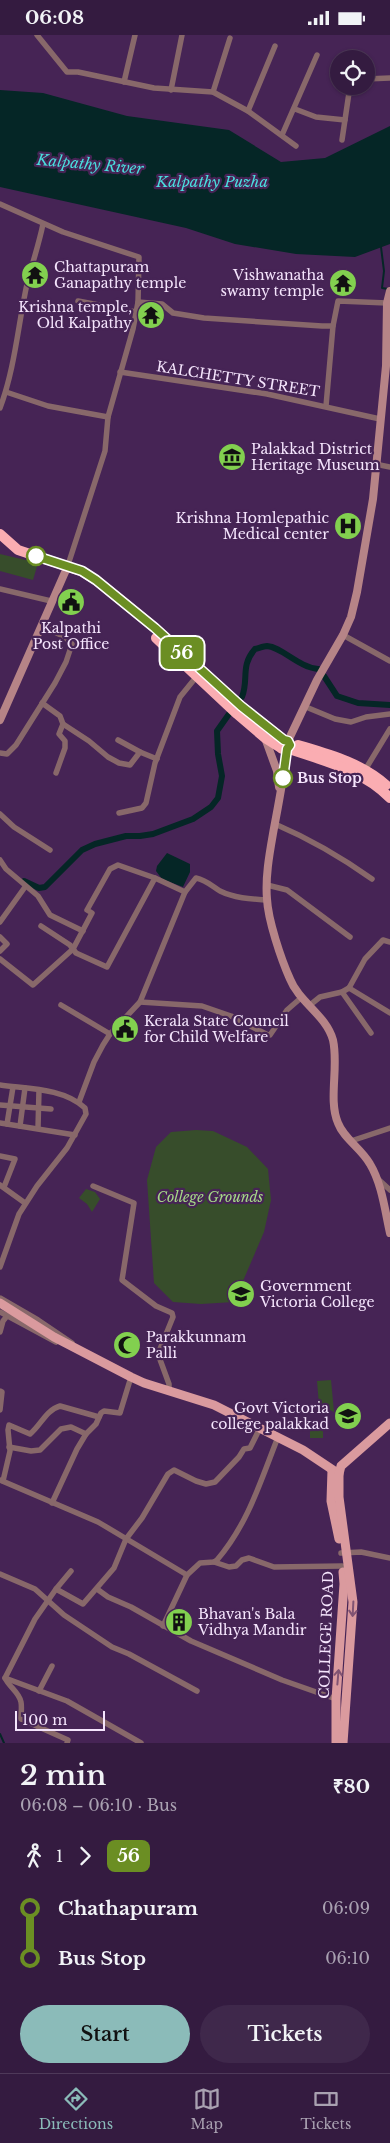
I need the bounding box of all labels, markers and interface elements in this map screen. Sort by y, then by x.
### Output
text: 06:08 [25,6,84,29]
map controls [330,50,375,95]
button: locate [330,50,375,95]
water label: Kalpathy River [35,150,145,178]
water label: Kalpathy Puzha [155,172,268,191]
place label: Chattapuram Ganapathy temple [54,258,186,292]
temple icon: Chattapuram Ganapathy temple [20,260,50,290]
place label: Vishwanatha swamy temple [220,266,324,300]
temple icon: Vishwanatha swamy temple [328,268,358,298]
place label: Krishna temple, Old Kalpathy [18,298,132,332]
temple icon: Krishna temple, Old Kalpathy [136,300,166,330]
street label: KALCHETTY STREET [155,357,321,401]
place label: Palakkad District Heritage Museum [251,440,380,474]
museum icon: Palakkad District Heritage Museum [217,442,247,472]
place label: Krishna Homlepathic Medical center [176,509,329,543]
hospital icon: Krishna Homlepathic Medical center [333,511,363,541]
unlabelled marker [26,546,46,566]
public building icon: Kalpathi Post Office [56,587,86,617]
place label: Kalpathi Post Office [33,619,109,653]
line badge: 56 [160,637,204,669]
text: 56 [171,642,193,664]
marker: Bus Stop [273,768,293,788]
place label: Bus Stop [297,769,362,787]
place label: Kerala State Council for Child Welfare [144,1012,289,1046]
public building icon: Kerala State Council for Child Welfare [110,1014,140,1044]
park label: College Grounds [157,1188,263,1206]
place label: Government Victoria College [259,1277,375,1311]
school or university icon: Government Victoria College [226,1279,256,1309]
place label: Parakkunnam Palli [146,1328,246,1362]
mosque icon: Parakkunnam Palli [112,1330,142,1360]
place label: Govt Victoria college palakkad [211,1399,330,1433]
school or university icon: Govt Victoria college palakkad [333,1401,363,1431]
street label: COLLEGE ROAD [315,1571,337,1699]
one-way arrow [348,1601,357,1617]
place label: Bhavan's Bala Vidhya Mandir [197,1605,307,1639]
building icon: Bhavan's Bala Vidhya Mandir [164,1607,194,1637]
one-way arrow [333,1669,343,1685]
scale bar [15,1708,105,1731]
text: 100 m [22,1711,67,1729]
text: 2 min [20,1758,106,1793]
text: ₹80 [333,1775,370,1798]
text: 06:08 – 06:10 · Bus [20,1795,177,1815]
icon: walk [20,1842,48,1870]
icon: forward [71,1842,99,1870]
text: 56 [117,1845,140,1867]
text: 1 [56,1846,63,1866]
text: Chathapuram [58,1897,198,1920]
text: 06:09 [322,1898,370,1918]
text: Bus Stop [58,1947,146,1970]
text: 06:10 [325,1948,370,1968]
button: Start [20,2005,190,2063]
button: Tickets [200,2005,370,2063]
tab: Directions [39,2085,113,2133]
tab: Map [191,2085,223,2133]
tab: Tickets [300,2085,351,2133]

